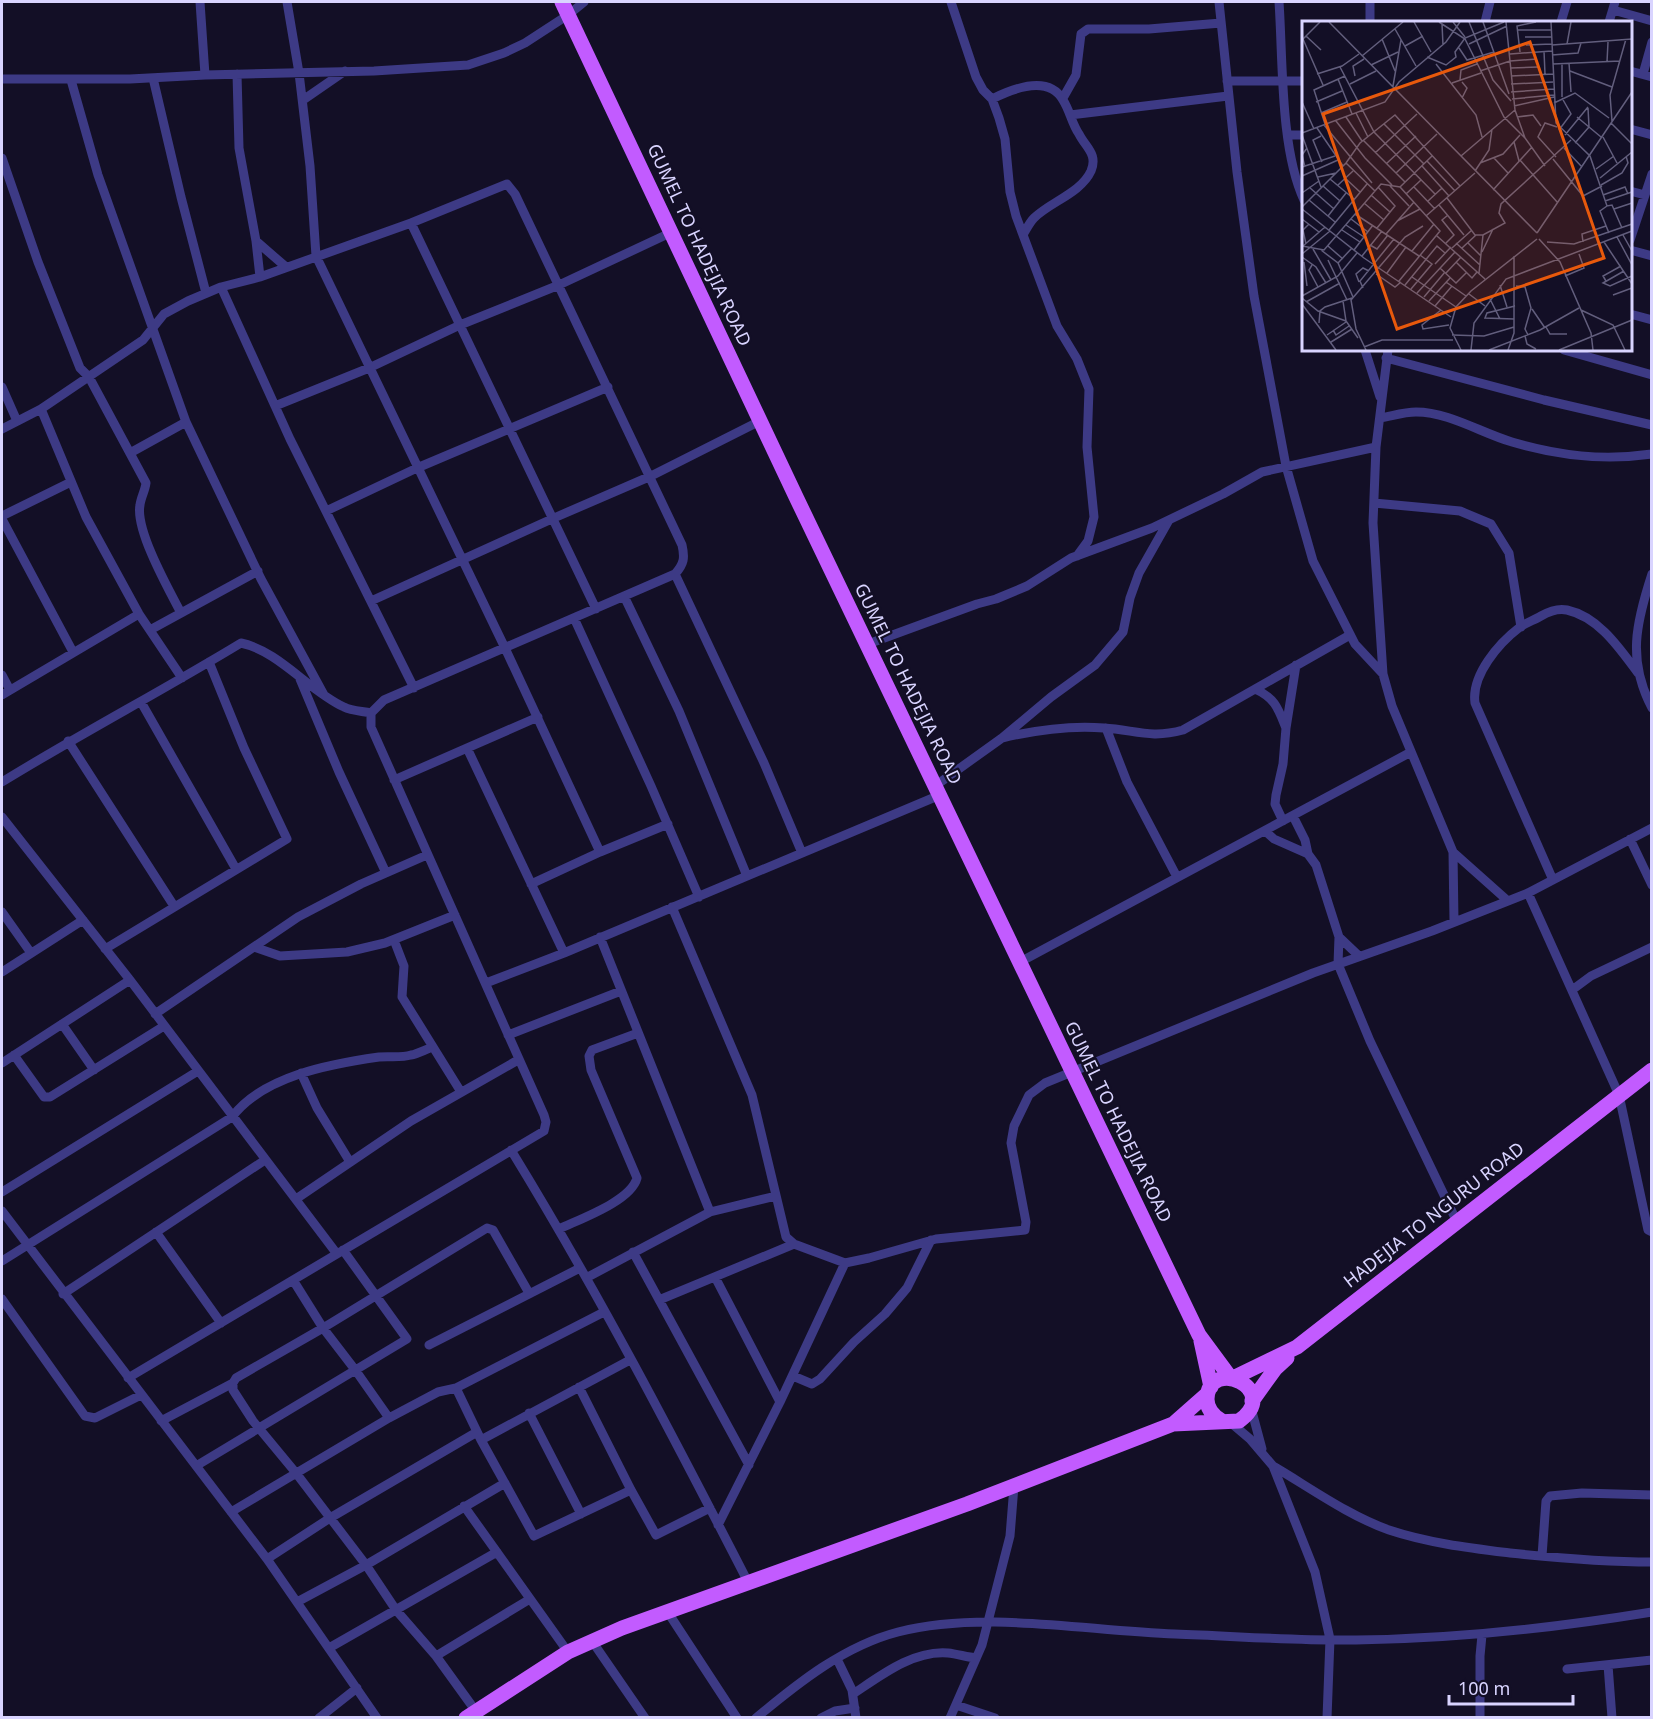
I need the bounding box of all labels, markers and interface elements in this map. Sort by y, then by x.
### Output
inset map [1302,21,1632,351]
street label: GUMEL TO HADEJIA ROAD [642,139,757,350]
street label: GUMEL TO HADEJIA ROAD [850,579,968,788]
street label: GUMEL TO HADEJIA ROAD [1060,1017,1178,1226]
street label: HADEJIA TO NGURU ROAD [1338,1136,1529,1292]
scale bar [1449,1668,1574,1706]
text: 100 m [1458,1676,1510,1700]

